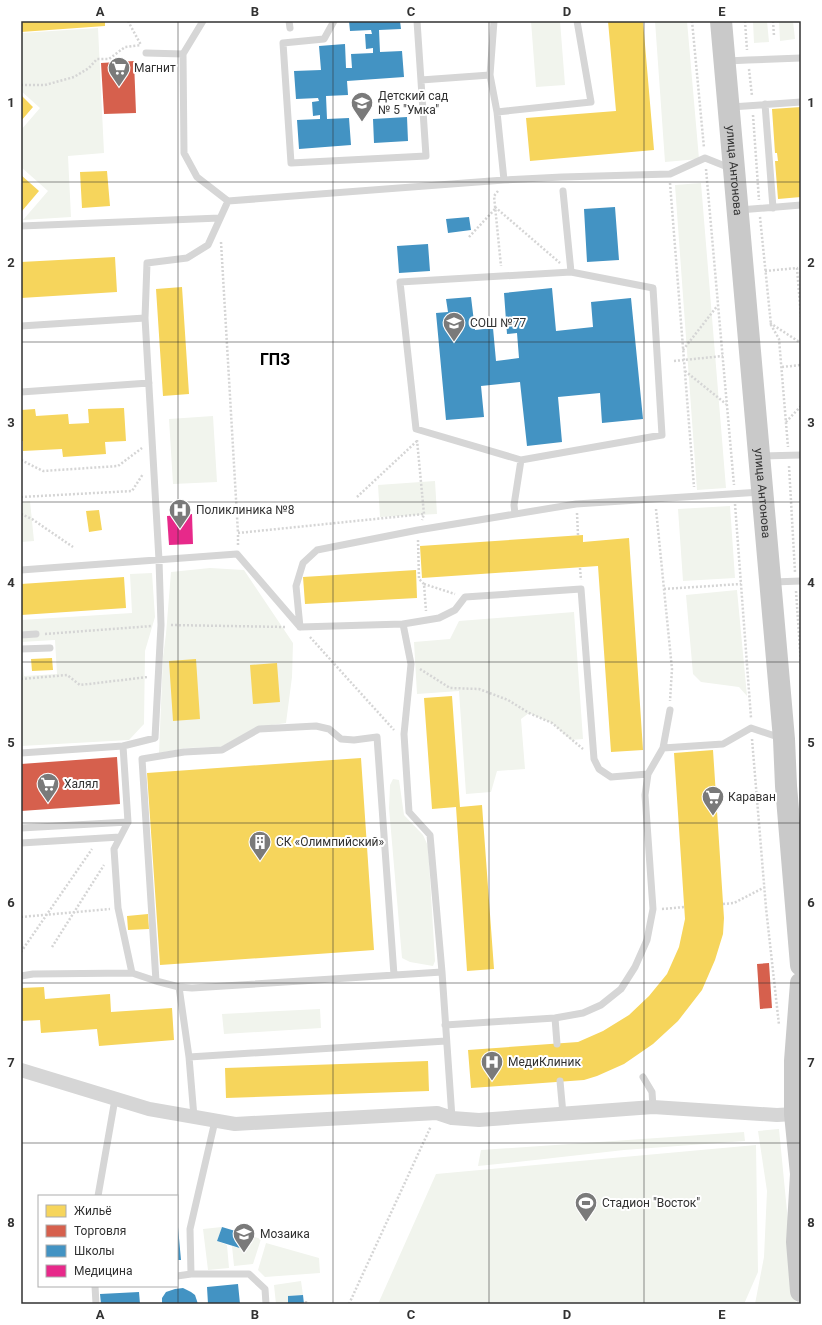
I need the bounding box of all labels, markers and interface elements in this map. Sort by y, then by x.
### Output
text: A [96,4,105,19]
text: B [251,4,259,19]
text: C [407,4,416,19]
text: D [563,4,571,19]
text: E [718,4,726,19]
supermarket icon: Магнит [106,55,132,88]
place label: Магнит [134,61,176,75]
place label: Детский сад № 5 "Умка" [378,89,448,117]
school or university icon: Детский сад № 5 "Умка" [349,90,375,123]
text: 1 [7,95,15,110]
text: 1 [807,95,815,110]
street label: улица Антонова [723,125,745,216]
text: 2 [7,255,15,270]
text: 2 [807,255,815,270]
school or university icon: СОШ №77 [441,310,467,343]
place label: СОШ №77 [470,316,526,330]
district label: ГПЗ [260,350,290,369]
text: 3 [7,415,15,430]
text: 3 [807,415,815,430]
street label: улица Антонова [752,448,773,539]
hospital icon: Поликлиника №8 [167,497,193,530]
place label: Поликлиника №8 [196,503,295,517]
text: 4 [7,575,15,590]
text: 4 [807,575,815,590]
text: 5 [7,735,15,750]
text: 5 [807,735,815,750]
supermarket icon: Халял [35,771,61,804]
place label: Халял [64,777,99,791]
supermarket icon: Караван [700,784,726,817]
place label: Караван [728,790,776,804]
building icon: СК «Олимпийский» [247,829,273,862]
place label: СК «Олимпийский» [276,835,385,849]
text: 6 [7,895,15,910]
text: 6 [807,895,815,910]
hospital icon: МедиКлиник [479,1049,505,1082]
text: 7 [7,1055,15,1070]
place label: МедиКлиник [508,1055,581,1069]
text: 7 [807,1055,815,1070]
sports icon: Стадион "Восток" [573,1190,599,1223]
legend [38,1195,178,1287]
place label: Стадион "Восток" [602,1196,700,1210]
text: Жильё [74,1204,112,1218]
text: 8 [7,1215,15,1230]
text: 8 [807,1215,815,1230]
school or university icon: Мозаика [231,1221,257,1254]
text: Торговля [74,1224,126,1238]
place label: Мозаика [260,1227,310,1241]
text: Школы [74,1244,115,1258]
text: Медицина [74,1264,133,1278]
text: A [96,1307,105,1322]
text: B [251,1307,259,1322]
text: C [407,1307,416,1322]
text: D [563,1307,571,1322]
text: E [718,1307,726,1322]

